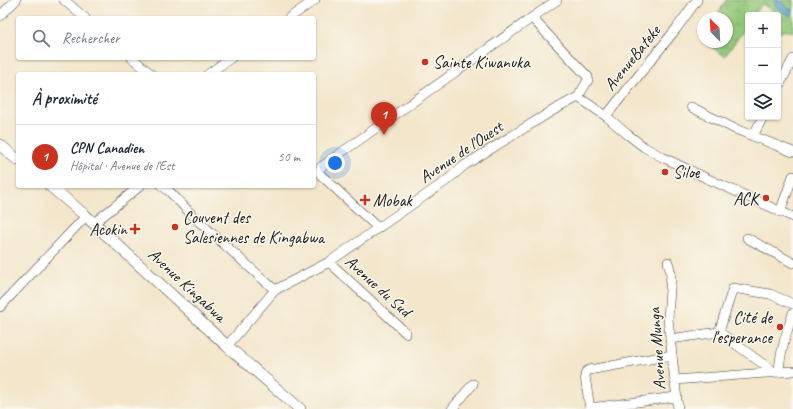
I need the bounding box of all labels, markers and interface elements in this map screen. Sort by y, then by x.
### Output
north arrow [697,12,733,48]
map controls [745,12,781,120]
button: + [745,12,781,48]
search box [16,16,316,60]
street label: AvenueBateke [599,20,666,95]
icon: search [30,27,52,49]
text: Rechercher [62,29,120,48]
button: − [745,48,781,84]
place label: Sainte Kiwanuka [433,52,531,73]
marker: Sainte Kiwanuka [420,57,430,67]
button: layers [745,84,781,120]
text: À proximité [32,88,97,109]
pin: 1 [371,102,397,135]
street label: Avenue de l'Ouest [415,115,509,188]
text: CPN Canadien [70,139,144,158]
text: 1 [42,149,48,165]
text: 50 m [278,149,300,165]
your location [325,153,345,173]
text: Hôpital · Avenue de l'Est [70,158,175,174]
place label: Siloe [673,162,701,183]
marker: Siloe [660,167,670,177]
place label: ACK [733,188,761,209]
place label: Mobak [373,190,413,211]
marker: ACK [761,193,771,203]
marker: Mobak [360,195,370,205]
place label: Couvent des Salesiennes de Kingabwa [183,207,326,248]
place label: Acokin [89,219,128,240]
marker: Couvent des Salesiennes de Kingabwa [170,222,180,232]
marker: Acokin [130,224,140,234]
street label: Avenue Kingabwa [144,244,232,328]
street label: Avenue du Sud [341,251,417,323]
street label: Avenue Munga [644,306,670,391]
place label: Cité de l'esperance [712,307,773,348]
marker: Cité de l'esperance [775,322,785,332]

